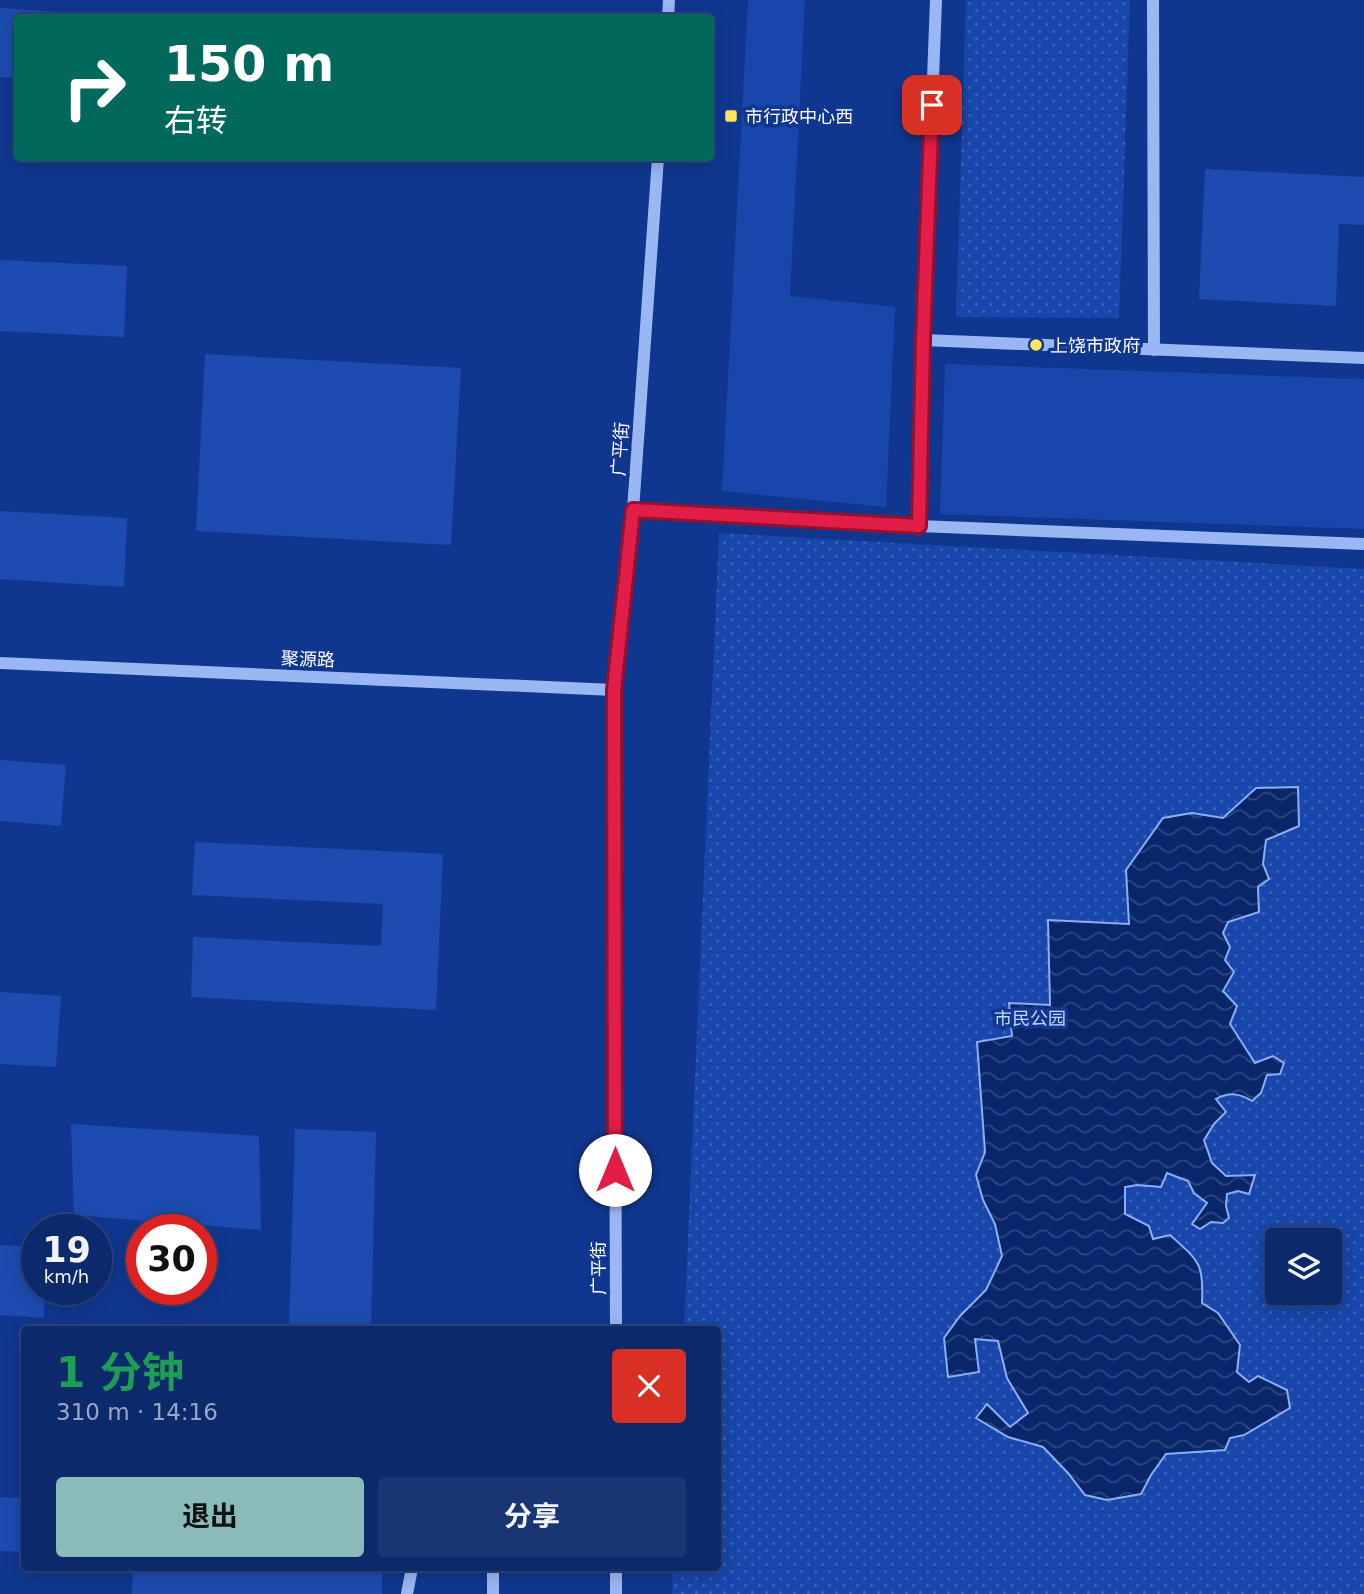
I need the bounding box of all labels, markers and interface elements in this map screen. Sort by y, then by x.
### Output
text: 150 m [164,36,334,93]
icon: right [49,42,140,133]
pin [902,75,962,135]
icon: arrive [913,86,951,124]
text: 右转 [164,102,228,140]
place label: 市行政中心西 [745,106,853,127]
marker: 市行政中心西 [723,108,739,124]
place label: 上饶市政府 [1050,335,1140,356]
marker: 上饶市政府 [1028,337,1044,353]
street label: 广平街 [608,421,632,477]
street label: 聚源路 [281,648,335,670]
park label: 市民公园 [994,1008,1066,1029]
position arrow [578,1133,652,1207]
speed limit sign: 30 [126,1214,217,1305]
map controls [1265,1228,1342,1305]
button: layers [1265,1228,1342,1305]
text: 19 [42,1230,91,1270]
street label: 广平街 [588,1241,609,1295]
text: km/h [44,1266,89,1287]
text: 1 分钟 [56,1348,184,1397]
button: close [612,1349,686,1423]
text: 310 m · 14:16 [56,1399,218,1425]
button: 退出 [56,1477,364,1557]
button: 分享 [378,1477,686,1557]

